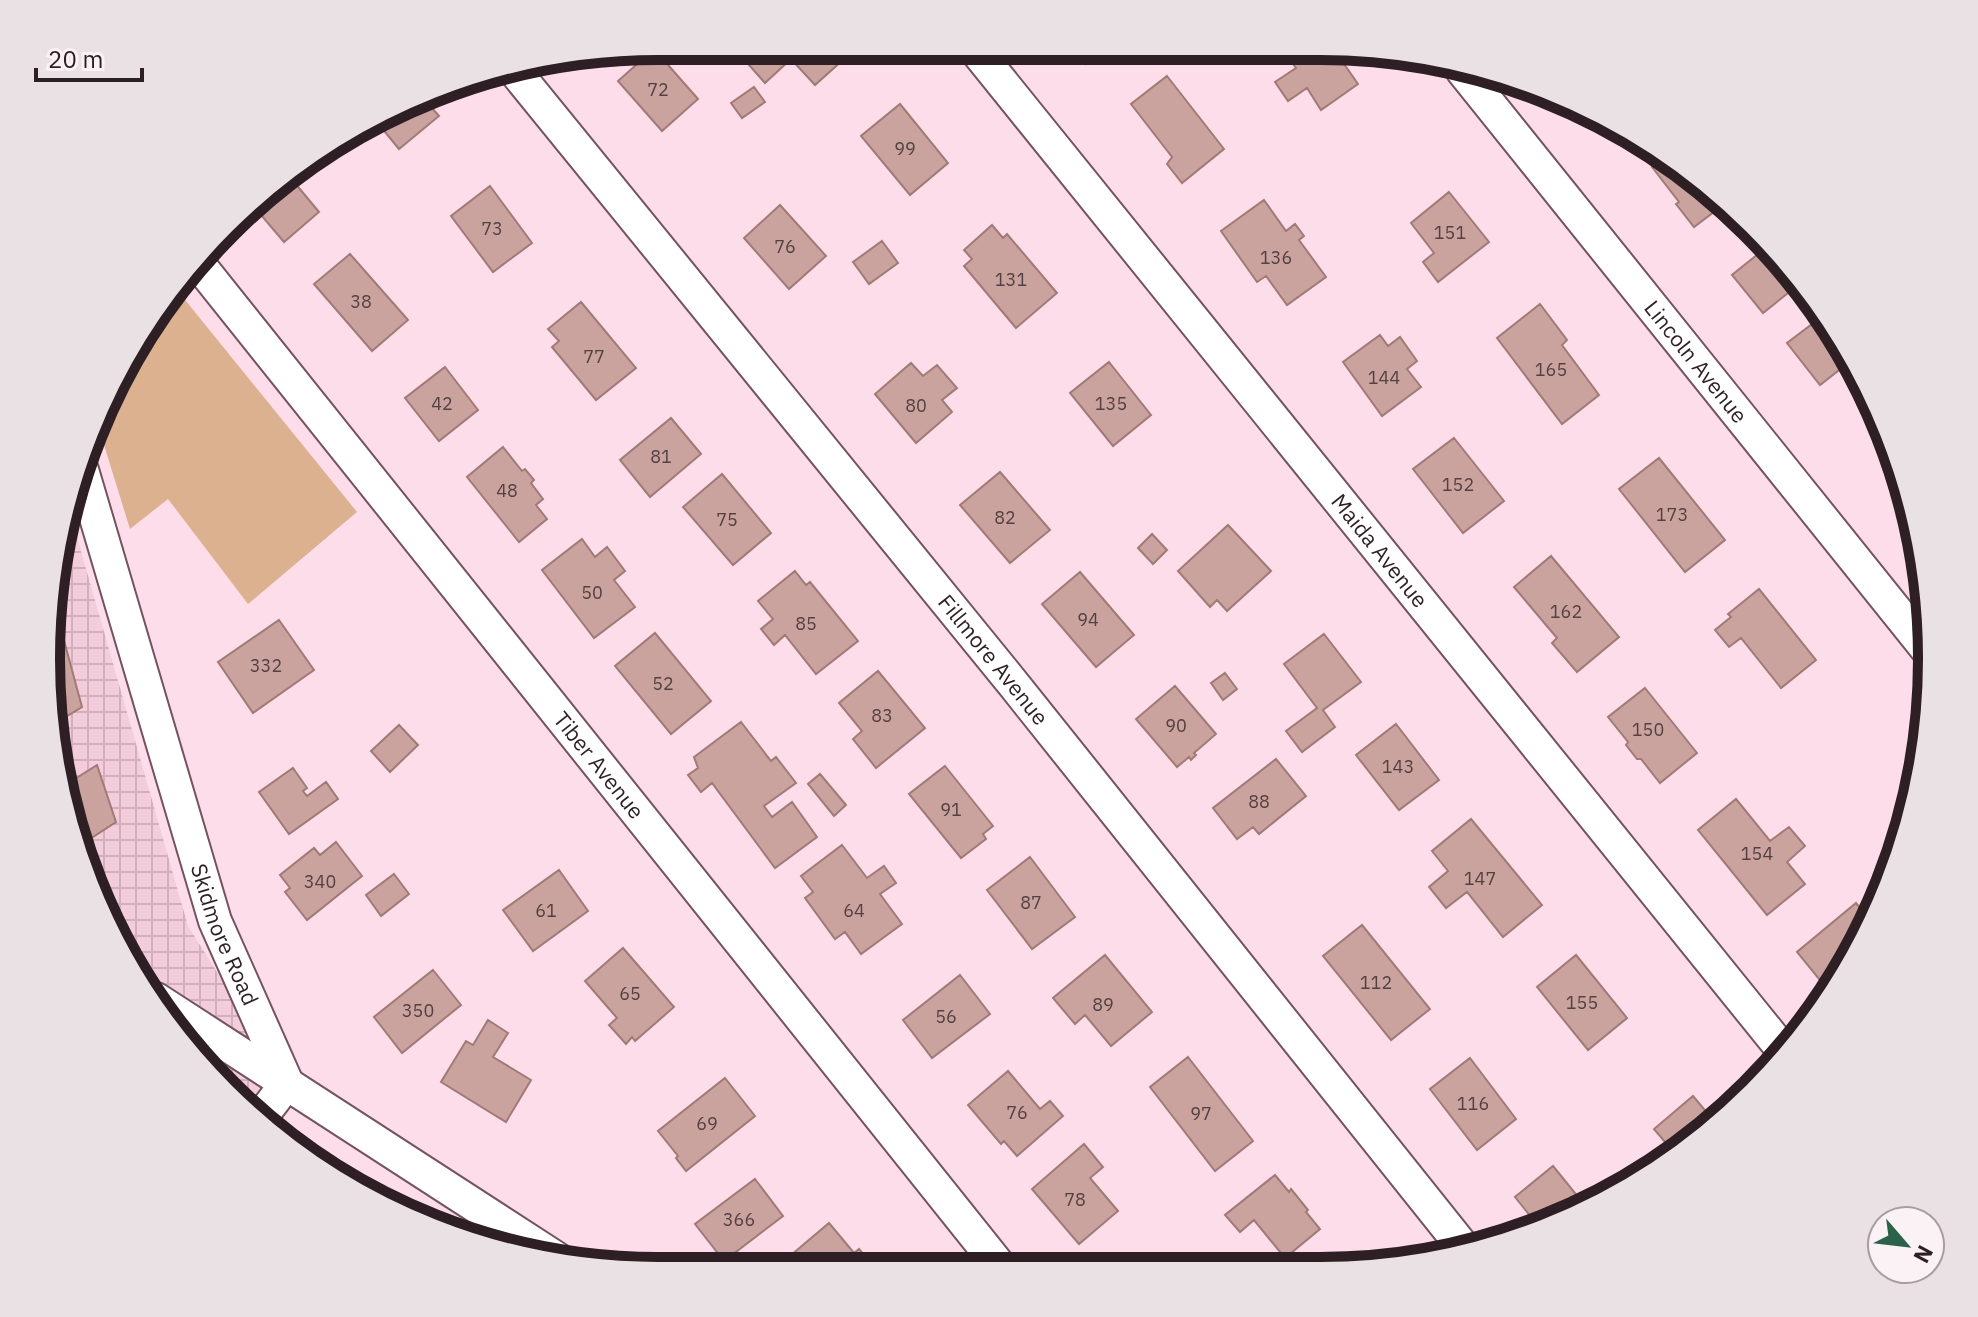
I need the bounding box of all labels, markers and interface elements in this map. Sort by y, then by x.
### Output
scale bar [36,32,142,82]
text: 20 m [48,43,103,75]
house number: 72 [647,78,669,101]
house number: 99 [894,137,916,160]
house number: 73 [481,217,503,240]
house number: 151 [1434,221,1466,244]
house number: 76 [774,235,796,258]
house number: 136 [1260,246,1292,269]
house number: 131 [995,268,1027,291]
house number: 38 [350,290,372,313]
street label: Lincoln Avenue [1638,294,1755,429]
house number: 77 [583,345,605,368]
house number: 165 [1535,358,1567,381]
house number: 144 [1368,366,1400,389]
house number: 42 [431,392,453,415]
house number: 135 [1095,392,1127,415]
house number: 80 [905,394,927,417]
house number: 81 [650,445,672,468]
house number: 152 [1442,473,1474,496]
house number: 48 [496,479,518,502]
street label: Maida Avenue [1325,487,1435,613]
house number: 173 [1656,503,1688,526]
house number: 82 [994,506,1016,529]
house number: 75 [716,508,738,531]
house number: 50 [581,581,603,604]
street label: Fillmore Avenue [932,588,1055,731]
house number: 162 [1550,600,1582,623]
house number: 94 [1077,608,1099,631]
house number: 85 [795,612,817,635]
house number: 332 [250,654,282,677]
house number: 52 [652,672,674,695]
house number: 83 [871,704,893,727]
street label: Tiber Avenue [548,705,651,824]
house number: 90 [1165,714,1187,737]
house number: 150 [1632,718,1664,741]
house number: 143 [1382,755,1414,778]
house number: 88 [1248,790,1270,813]
house number: 91 [940,798,962,821]
house number: 154 [1741,842,1773,865]
street label: Skidmore Road [185,860,266,1010]
house number: 147 [1464,867,1496,890]
house number: 340 [304,870,336,893]
house number: 87 [1020,891,1042,914]
house number: 61 [535,899,557,922]
house number: 64 [843,899,865,922]
house number: 112 [1360,971,1392,994]
house number: 65 [619,982,641,1005]
house number: 155 [1566,991,1598,1014]
house number: 89 [1092,993,1114,1016]
house number: 350 [402,999,434,1022]
house number: 56 [935,1005,957,1028]
house number: 116 [1457,1092,1489,1115]
house number: 76 [1006,1101,1028,1124]
house number: 97 [1190,1102,1212,1125]
house number: 69 [696,1112,718,1135]
house number: 78 [1064,1188,1086,1211]
north arrow [1866,1205,1946,1285]
house number: 366 [723,1208,755,1231]
text: N [1908,1241,1941,1268]

